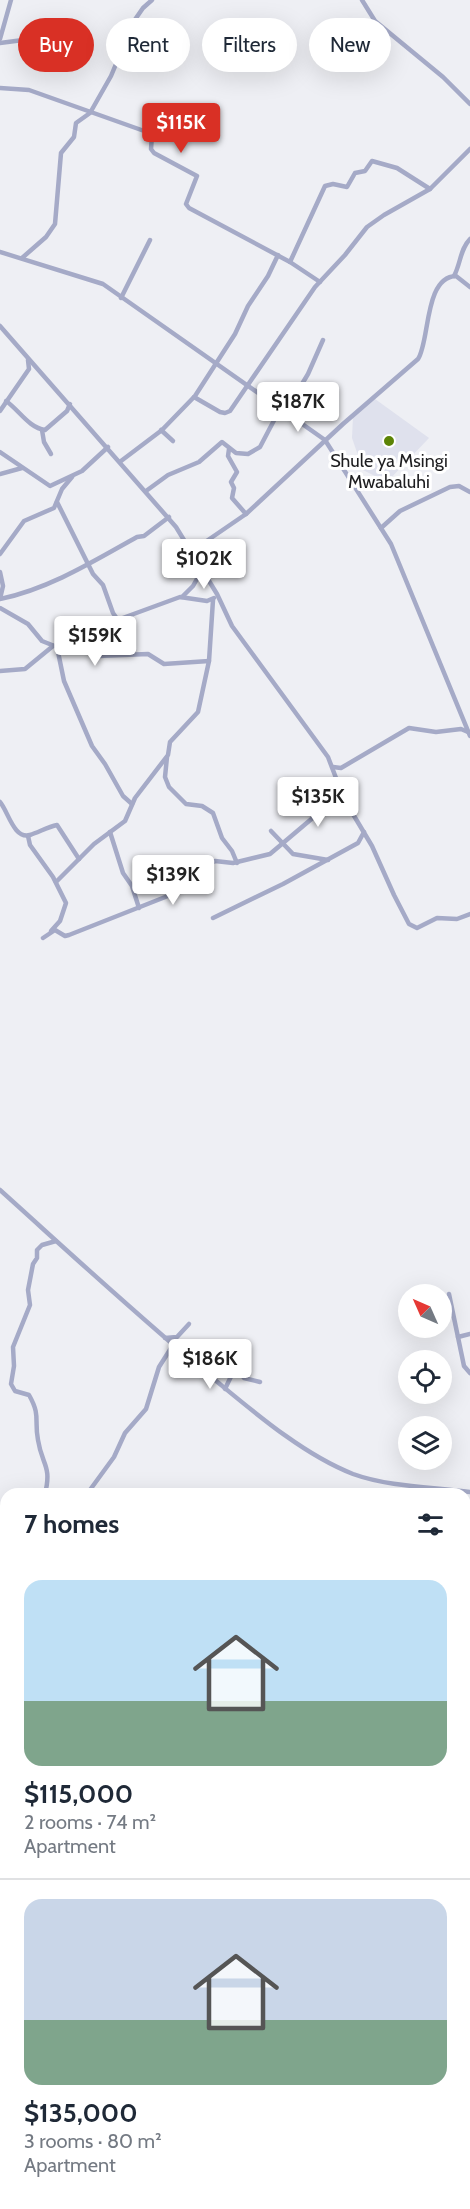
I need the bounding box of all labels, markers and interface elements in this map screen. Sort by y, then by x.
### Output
chip: Buy [18,18,94,72]
chip: Rent [106,18,190,72]
chip: Filters [202,18,297,72]
chip: New [309,18,391,72]
pin: $115K [139,103,223,154]
text: $115K [156,110,206,134]
pin: $187K [256,382,340,433]
text: $187K [271,389,325,413]
marker: Shule ya Msingi Mwabaluhi [382,434,396,448]
place label: Shule ya Msingi Mwabaluhi [330,450,448,493]
pin: $102K [162,539,246,590]
text: $102K [176,546,232,570]
pin: $159K [53,616,137,667]
text: $159K [68,623,122,647]
pin: $135K [276,777,360,828]
text: $135K [291,784,345,808]
pin: $139K [131,855,215,906]
text: $139K [146,862,200,886]
north arrow [398,1284,452,1338]
map controls [398,1284,452,1470]
pin: $186K [168,1339,252,1390]
text: $186K [183,1346,237,1370]
button: locate [398,1350,452,1404]
button: layers [398,1416,452,1470]
text: 7 homes [24,1508,119,1540]
icon: filters [414,1508,447,1541]
icon: home [182,1619,290,1727]
text: $115,000 [24,1778,133,1810]
text: 2 rooms · 74 m² [24,1810,156,1834]
text: Apartment [24,1834,116,1858]
icon: home [182,1938,290,2046]
text: $135,000 [24,2097,138,2129]
text: 3 rooms · 80 m² [24,2129,162,2153]
text: Apartment [24,2153,116,2177]

